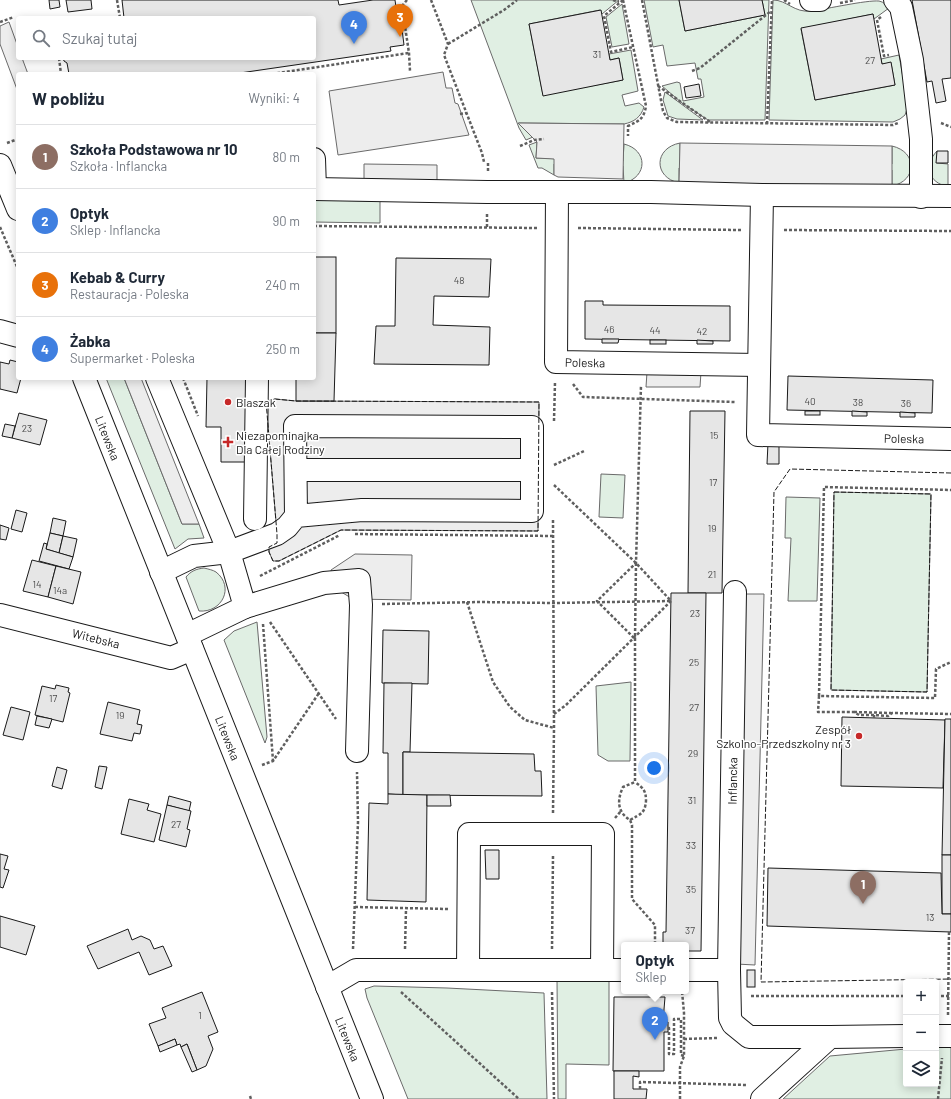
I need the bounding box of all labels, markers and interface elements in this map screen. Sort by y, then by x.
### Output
pin: 3 [387,4,413,37]
pin: 4 [341,11,367,44]
search box [16,16,316,60]
icon: search [30,27,52,49]
text: Szukaj tutaj [62,29,138,47]
house number: 31 [593,48,601,60]
house number: 27 [865,54,875,66]
text: W pobliżu [32,88,105,108]
text: Wyniki: 4 [248,90,300,106]
text: Szkoła Podstawowa nr 10 [70,140,237,158]
text: 1 [43,149,47,165]
text: 80 m [273,149,300,165]
text: Szkoła · Inflancka [70,158,167,174]
text: Optyk [70,204,109,222]
text: 2 [41,213,49,229]
text: 90 m [273,213,300,229]
text: Sklep · Inflancka [70,222,160,238]
text: Kebab & Curry [70,268,165,286]
house number: 48 [454,274,464,286]
text: 3 [41,277,49,293]
text: 240 m [265,277,300,293]
text: Restauracja · Poleska [70,286,189,302]
house number: 46 [604,323,614,335]
house number: 44 [649,324,661,336]
house number: 42 [697,325,707,337]
text: Żabka [70,332,110,350]
text: 4 [41,341,49,357]
text: 250 m [266,341,300,357]
text: Supermarket · Poleska [70,350,195,366]
street label: Poleska [565,355,605,369]
place label: Blaszak [236,395,276,409]
house number: 40 [804,395,816,407]
house number: 38 [853,396,863,408]
marker: Blaszak [223,397,233,407]
house number: 36 [901,397,911,409]
street label: Litewska [93,414,123,462]
house number: 23 [22,422,32,434]
place label: Niezapominajka Dla Całej Rodziny [236,428,325,456]
house number: 15 [710,429,718,441]
street label: Poleska [884,431,924,445]
marker: Niezapominajka Dla Całej Rodziny [223,437,233,447]
house number: 17 [709,476,717,488]
house number: 19 [708,522,716,534]
house number: 21 [708,568,716,580]
house number: 14 [32,578,42,590]
house number: 14a [53,584,67,596]
house number: 23 [690,607,700,619]
street label: Witebska [71,625,121,651]
house number: 25 [689,656,699,668]
house number: 17 [49,692,57,704]
house number: 27 [689,701,699,713]
house number: 19 [116,709,124,721]
street label: Litewska [213,714,243,762]
place label: Zespół Szkolno-Przedszkolny nr 3 [716,722,851,750]
marker: Zespół Szkolno-Przedszkolny nr 3 [854,731,864,741]
house number: 29 [688,747,698,759]
street label: Inflancka [725,757,739,805]
your location [644,758,664,778]
house number: 31 [688,794,696,806]
house number: 27 [171,818,181,830]
house number: 33 [686,839,696,851]
pin: 1 [850,871,876,904]
house number: 35 [686,883,696,895]
house number: 13 [926,911,934,923]
house number: 37 [685,924,695,936]
popup [621,942,689,994]
text: Optyk [635,951,675,969]
text: Sklep [635,969,667,985]
map controls [903,979,939,1087]
button: + [903,979,939,1015]
pin: 2 [642,1007,668,1040]
house number: 1 [198,1009,202,1021]
street label: Litewska [333,1015,363,1063]
button: − [903,1015,939,1051]
button: layers [903,1051,939,1087]

